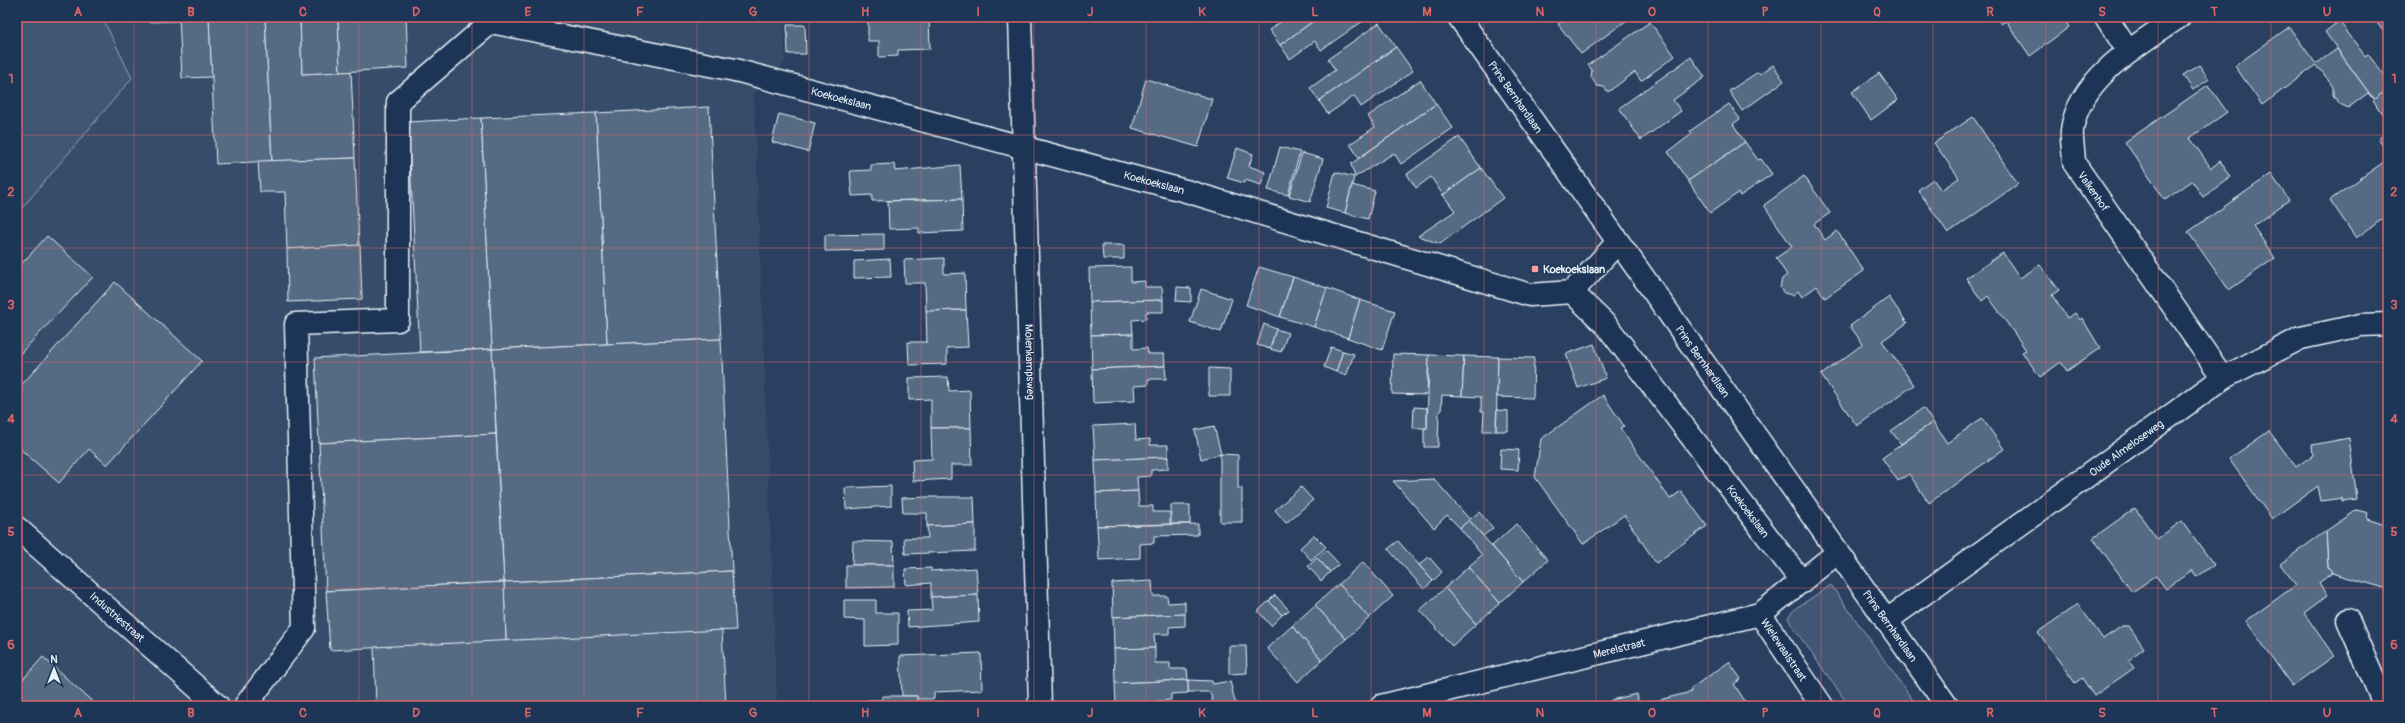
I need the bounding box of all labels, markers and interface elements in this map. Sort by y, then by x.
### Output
text: A [74,4,83,20]
text: B [187,4,195,20]
text: C [299,4,307,20]
text: D [412,4,420,20]
text: E [525,4,532,20]
text: F [636,4,644,20]
text: G [749,4,758,20]
text: H [861,4,869,20]
text: I [976,4,980,20]
text: J [1087,4,1093,20]
text: K [1198,4,1206,20]
text: L [1311,4,1319,20]
text: M [1422,4,1432,20]
text: N [1536,4,1545,20]
text: O [1648,4,1657,20]
text: P [1761,4,1769,20]
text: Q [1873,4,1881,20]
text: R [1986,4,1994,20]
text: S [2098,4,2106,20]
text: T [2209,4,2218,20]
text: U [2323,4,2332,20]
street label: Prins Bernhardlaan [1485,59,1545,136]
text: 1 [8,71,14,87]
text: 1 [2391,71,2397,87]
street label: Koekoekslaan [809,85,873,113]
street label: Koekoekslaan [1122,169,1186,197]
street label: Valkenhof [2075,169,2112,215]
text: 2 [7,184,15,200]
text: 2 [2390,184,2398,200]
place label: Koekoekslaan [1543,263,1605,276]
marker: Koekoekslaan [1530,264,1540,274]
text: 3 [7,297,15,313]
text: 3 [2390,297,2398,313]
street label: Prins Bernhardlaan [1673,323,1732,400]
street label: Molenkampsweg [1022,324,1037,400]
text: 4 [7,411,15,427]
text: 4 [2390,411,2398,427]
street label: Oude Almeloseweg [2087,417,2166,479]
street label: Koekoekslaan [1724,483,1772,540]
text: 5 [7,524,15,540]
text: 5 [2390,524,2398,540]
street label: Prins Bernhardlaan [1860,588,1920,665]
street label: Industriestraat [87,590,147,645]
street label: Wielewaalstraat [1758,616,1810,684]
street label: Merelstraat [1592,636,1647,661]
text: 6 [7,637,15,653]
text: 6 [2390,637,2398,653]
north arrow [34,649,74,689]
text: N [50,653,58,666]
text: A [74,705,83,721]
text: B [187,705,195,721]
text: C [299,705,307,721]
text: D [412,705,420,721]
text: E [525,705,532,721]
text: F [636,705,644,721]
text: G [749,705,758,721]
text: H [861,705,869,721]
text: I [976,705,980,721]
text: J [1087,705,1093,721]
text: K [1198,705,1206,721]
text: L [1311,705,1319,721]
text: M [1422,705,1432,721]
text: N [1536,705,1545,721]
text: O [1648,705,1657,721]
text: P [1761,705,1769,721]
text: Q [1873,705,1881,721]
text: R [1986,705,1994,721]
text: S [2098,705,2106,721]
text: T [2209,705,2218,721]
text: U [2323,705,2332,721]

